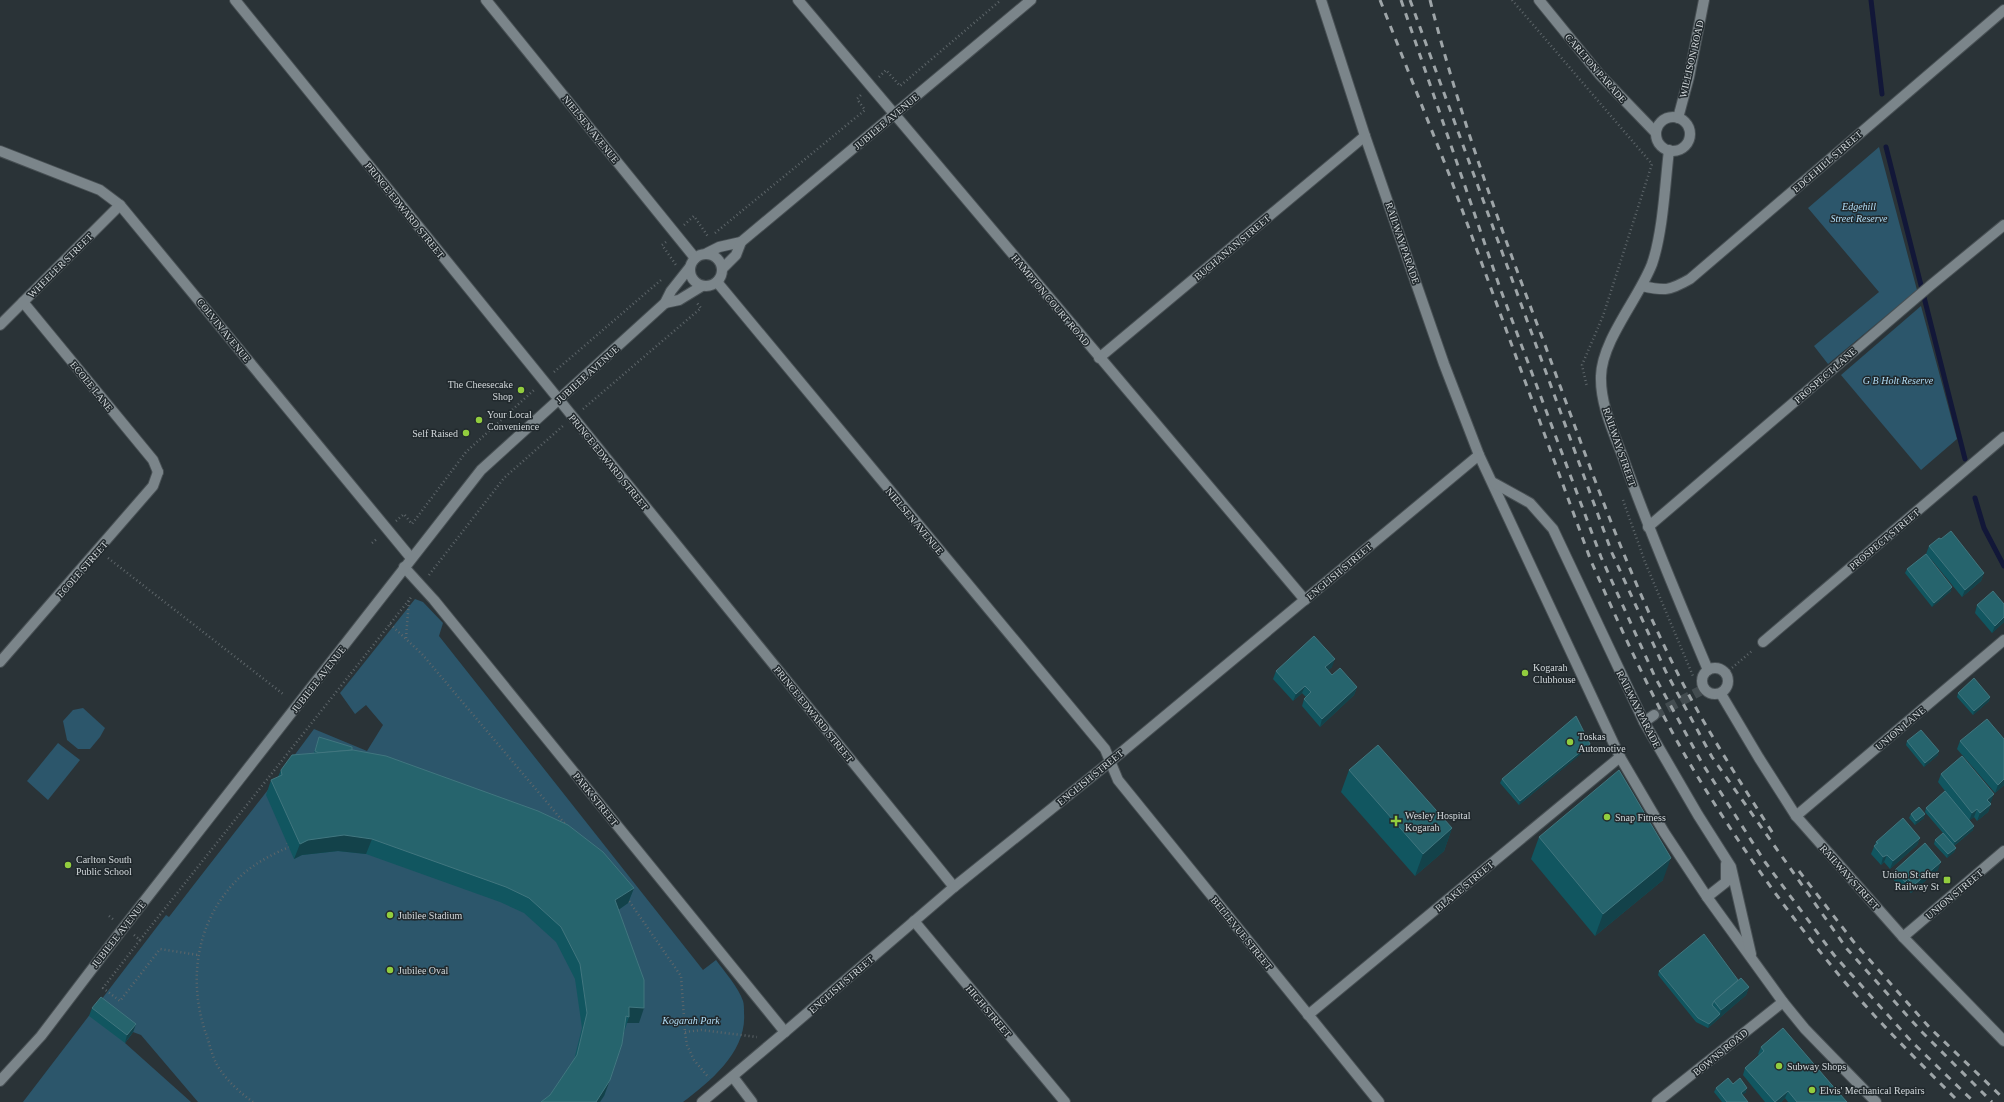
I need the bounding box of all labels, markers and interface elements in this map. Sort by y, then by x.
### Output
street label: WILLISON ROAD [1677,19,1706,99]
street label: CARLTON PARADE [1563,32,1629,105]
street label: JUBILEE AVENUE [852,91,921,152]
street label: NIELSEN AVENUE [560,93,621,165]
street label: EDGEHILL STREET [1790,128,1864,194]
street label: PRINCE EDWARD STREET [363,160,447,260]
street label: RAILWAY PARADE [1383,201,1422,285]
park label: Edgehill Street Reserve [1830,201,1888,224]
street label: BUCHANAN STREET [1192,212,1273,282]
street label: WHEELER STREET [26,231,95,300]
street label: HAMPTON COURT ROAD [1009,252,1092,348]
street label: COLVIN AVENUE [195,296,253,364]
street label: JUBILEE AVENUE [553,343,621,406]
street label: PROSPECT LANE [1792,345,1859,405]
street label: ECOLE LANE [68,359,115,414]
park label: G B Holt Reserve [1863,375,1934,386]
place label: The Cheesecake Shop [448,379,514,402]
marker: The Cheesecake Shop [516,385,526,395]
street label: RAILWAY STREET [1601,406,1638,488]
place label: Your Local Convenience [487,409,540,432]
street label: PRINCE EDWARD STREET [567,412,651,512]
marker: Your Local Convenience [474,415,484,425]
place label: Self Raised [412,428,458,439]
marker: Self Raised [461,428,471,438]
street label: NIELSEN AVENUE [884,486,946,557]
street label: PROSPECT STREET [1847,507,1922,572]
street label: ECOLE STREET [55,539,110,600]
street label: ENGLISH STREET [1304,541,1374,602]
street label: JUBILEE AVENUE [289,644,348,715]
place label: Kogarah Clubhouse [1533,662,1576,685]
street label: PRINCE EDWARD STREET [772,664,856,764]
marker: Kogarah Clubhouse [1520,668,1530,678]
street label: RAILWAY PARADE [1614,669,1663,750]
street label: UNION LANE [1873,704,1927,752]
place label: Toskas Automotive [1578,731,1626,754]
marker: Toskas Automotive [1565,737,1575,747]
street label: ENGLISH STREET [1055,747,1126,807]
street label: PARK STREET [571,771,620,828]
place label: Wesley Hospital Kogarah [1405,810,1471,833]
marker: Snap Fitness [1602,812,1612,822]
place label: Snap Fitness [1615,812,1666,823]
marker: Wesley Hospital Kogarah [1390,815,1402,827]
street label: RAILWAY STREET [1818,843,1882,912]
place label: Carlton South Public School [76,854,132,877]
street label: BLAKE STREET [1433,859,1496,914]
marker: Carlton South Public School [63,860,73,870]
street label: UNION STREET [1923,867,1985,922]
place label: Union St after Railway St [1882,869,1940,892]
marker: Union St after Railway St [1942,875,1952,885]
street label: BELLEVUE STREET [1209,895,1274,972]
street label: JUBILEE AVENUE [89,899,148,970]
marker: Jubilee Stadium [385,910,395,920]
place label: Jubilee Stadium [398,910,462,921]
street label: ENGLISH STREET [807,953,876,1015]
marker: Jubilee Oval [385,965,395,975]
place label: Jubilee Oval [398,965,448,976]
street label: HIGH STREET [964,983,1013,1039]
park label: Kogarah Park [661,1015,720,1026]
street label: BOWNS ROAD [1691,1027,1750,1078]
marker: Subway Shops [1774,1061,1784,1071]
place label: Subway Shops [1787,1061,1846,1072]
marker: Elvis' Mechanical Repairs [1807,1085,1817,1095]
place label: Elvis' Mechanical Repairs [1820,1085,1925,1096]

